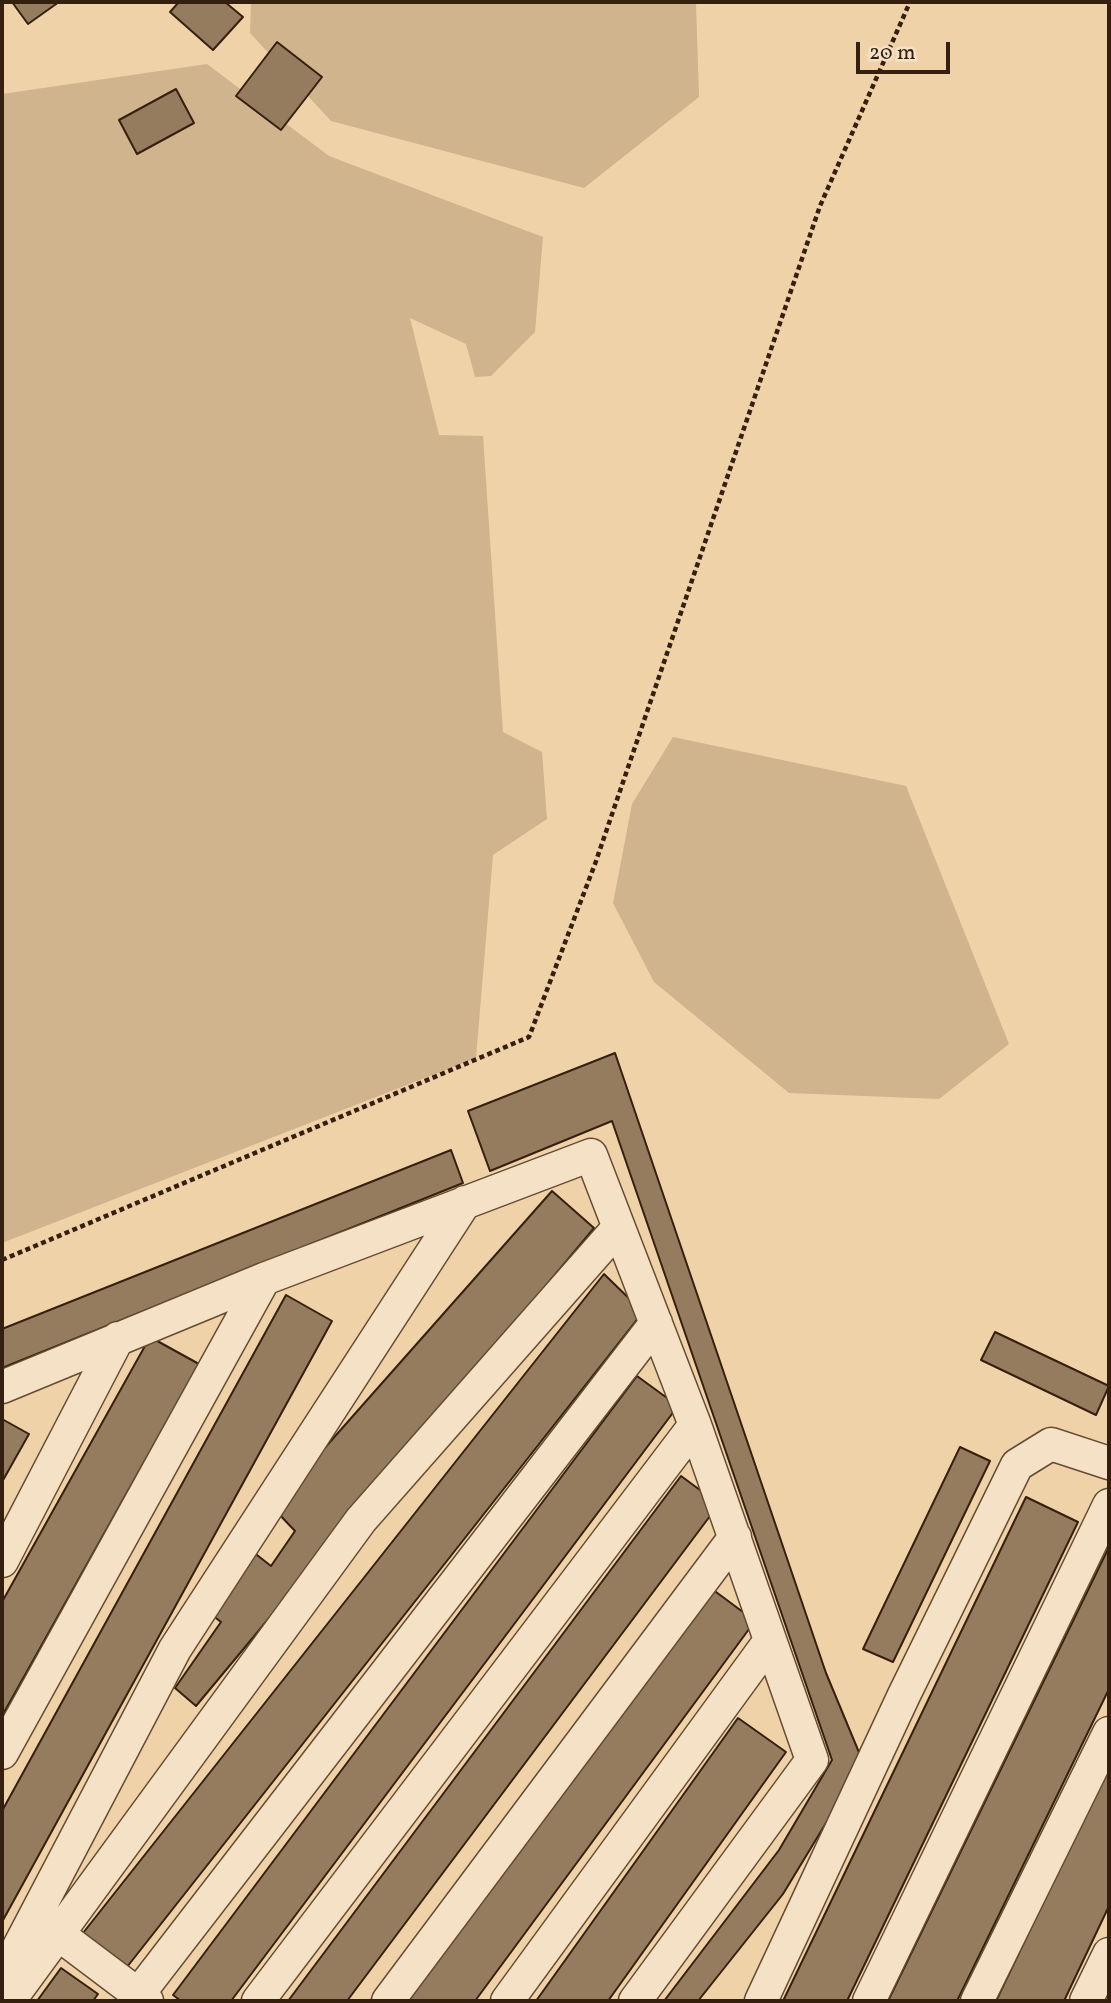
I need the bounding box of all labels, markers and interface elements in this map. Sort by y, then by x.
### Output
scale bar [859,28,954,72]
text: 20 m [869,39,915,68]

